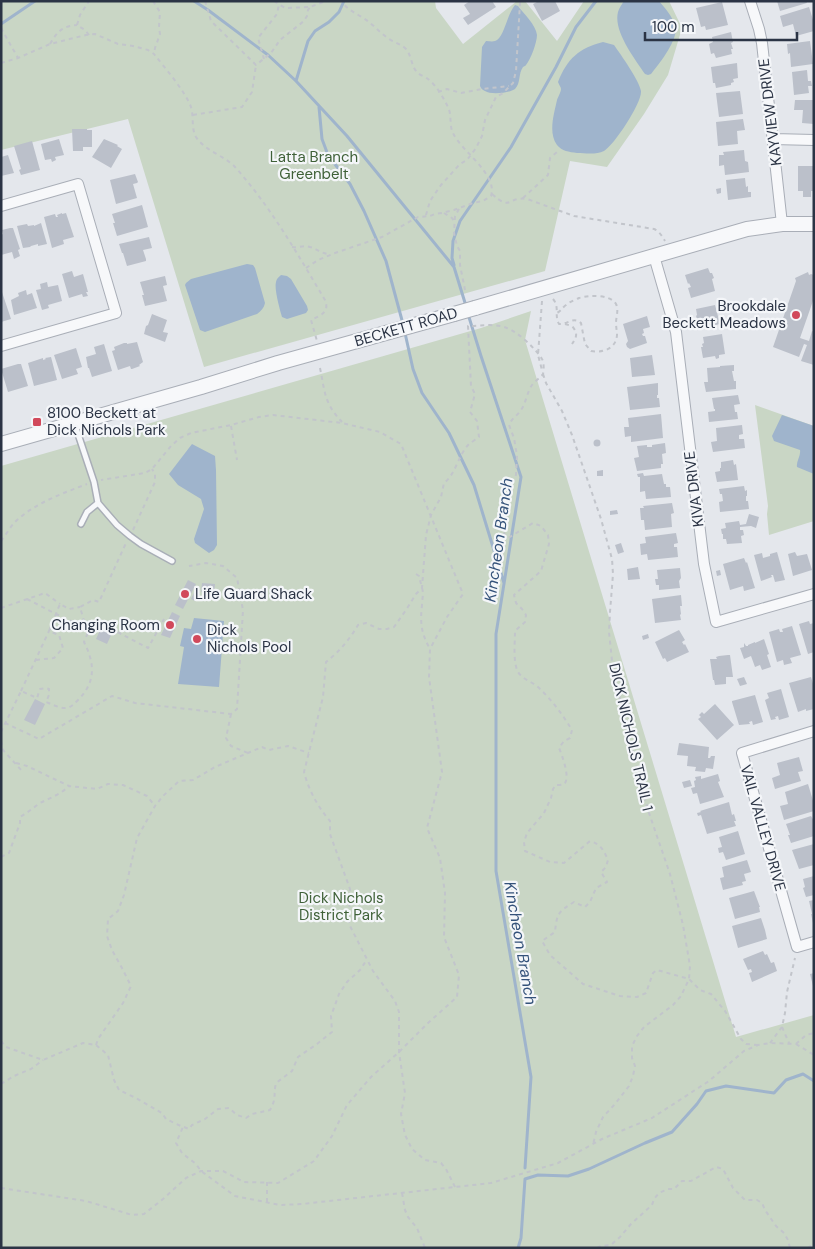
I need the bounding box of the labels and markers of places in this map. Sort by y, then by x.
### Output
place label: Brookdale Beckett Meadows [663,296,786,333]
marker: Brookdale Beckett Meadows [790,309,802,321]
place label: 8100 Beckett at Dick Nichols Park [47,403,166,440]
marker: 8100 Beckett at Dick Nichols Park [31,416,43,428]
place label: Life Guard Shack [195,584,313,604]
marker: Life Guard Shack [179,588,191,600]
place label: Changing Room [51,615,160,635]
marker: Changing Room [164,619,176,631]
place label: Dick Nichols Pool [207,620,291,657]
marker: Dick Nichols Pool [191,633,203,645]

